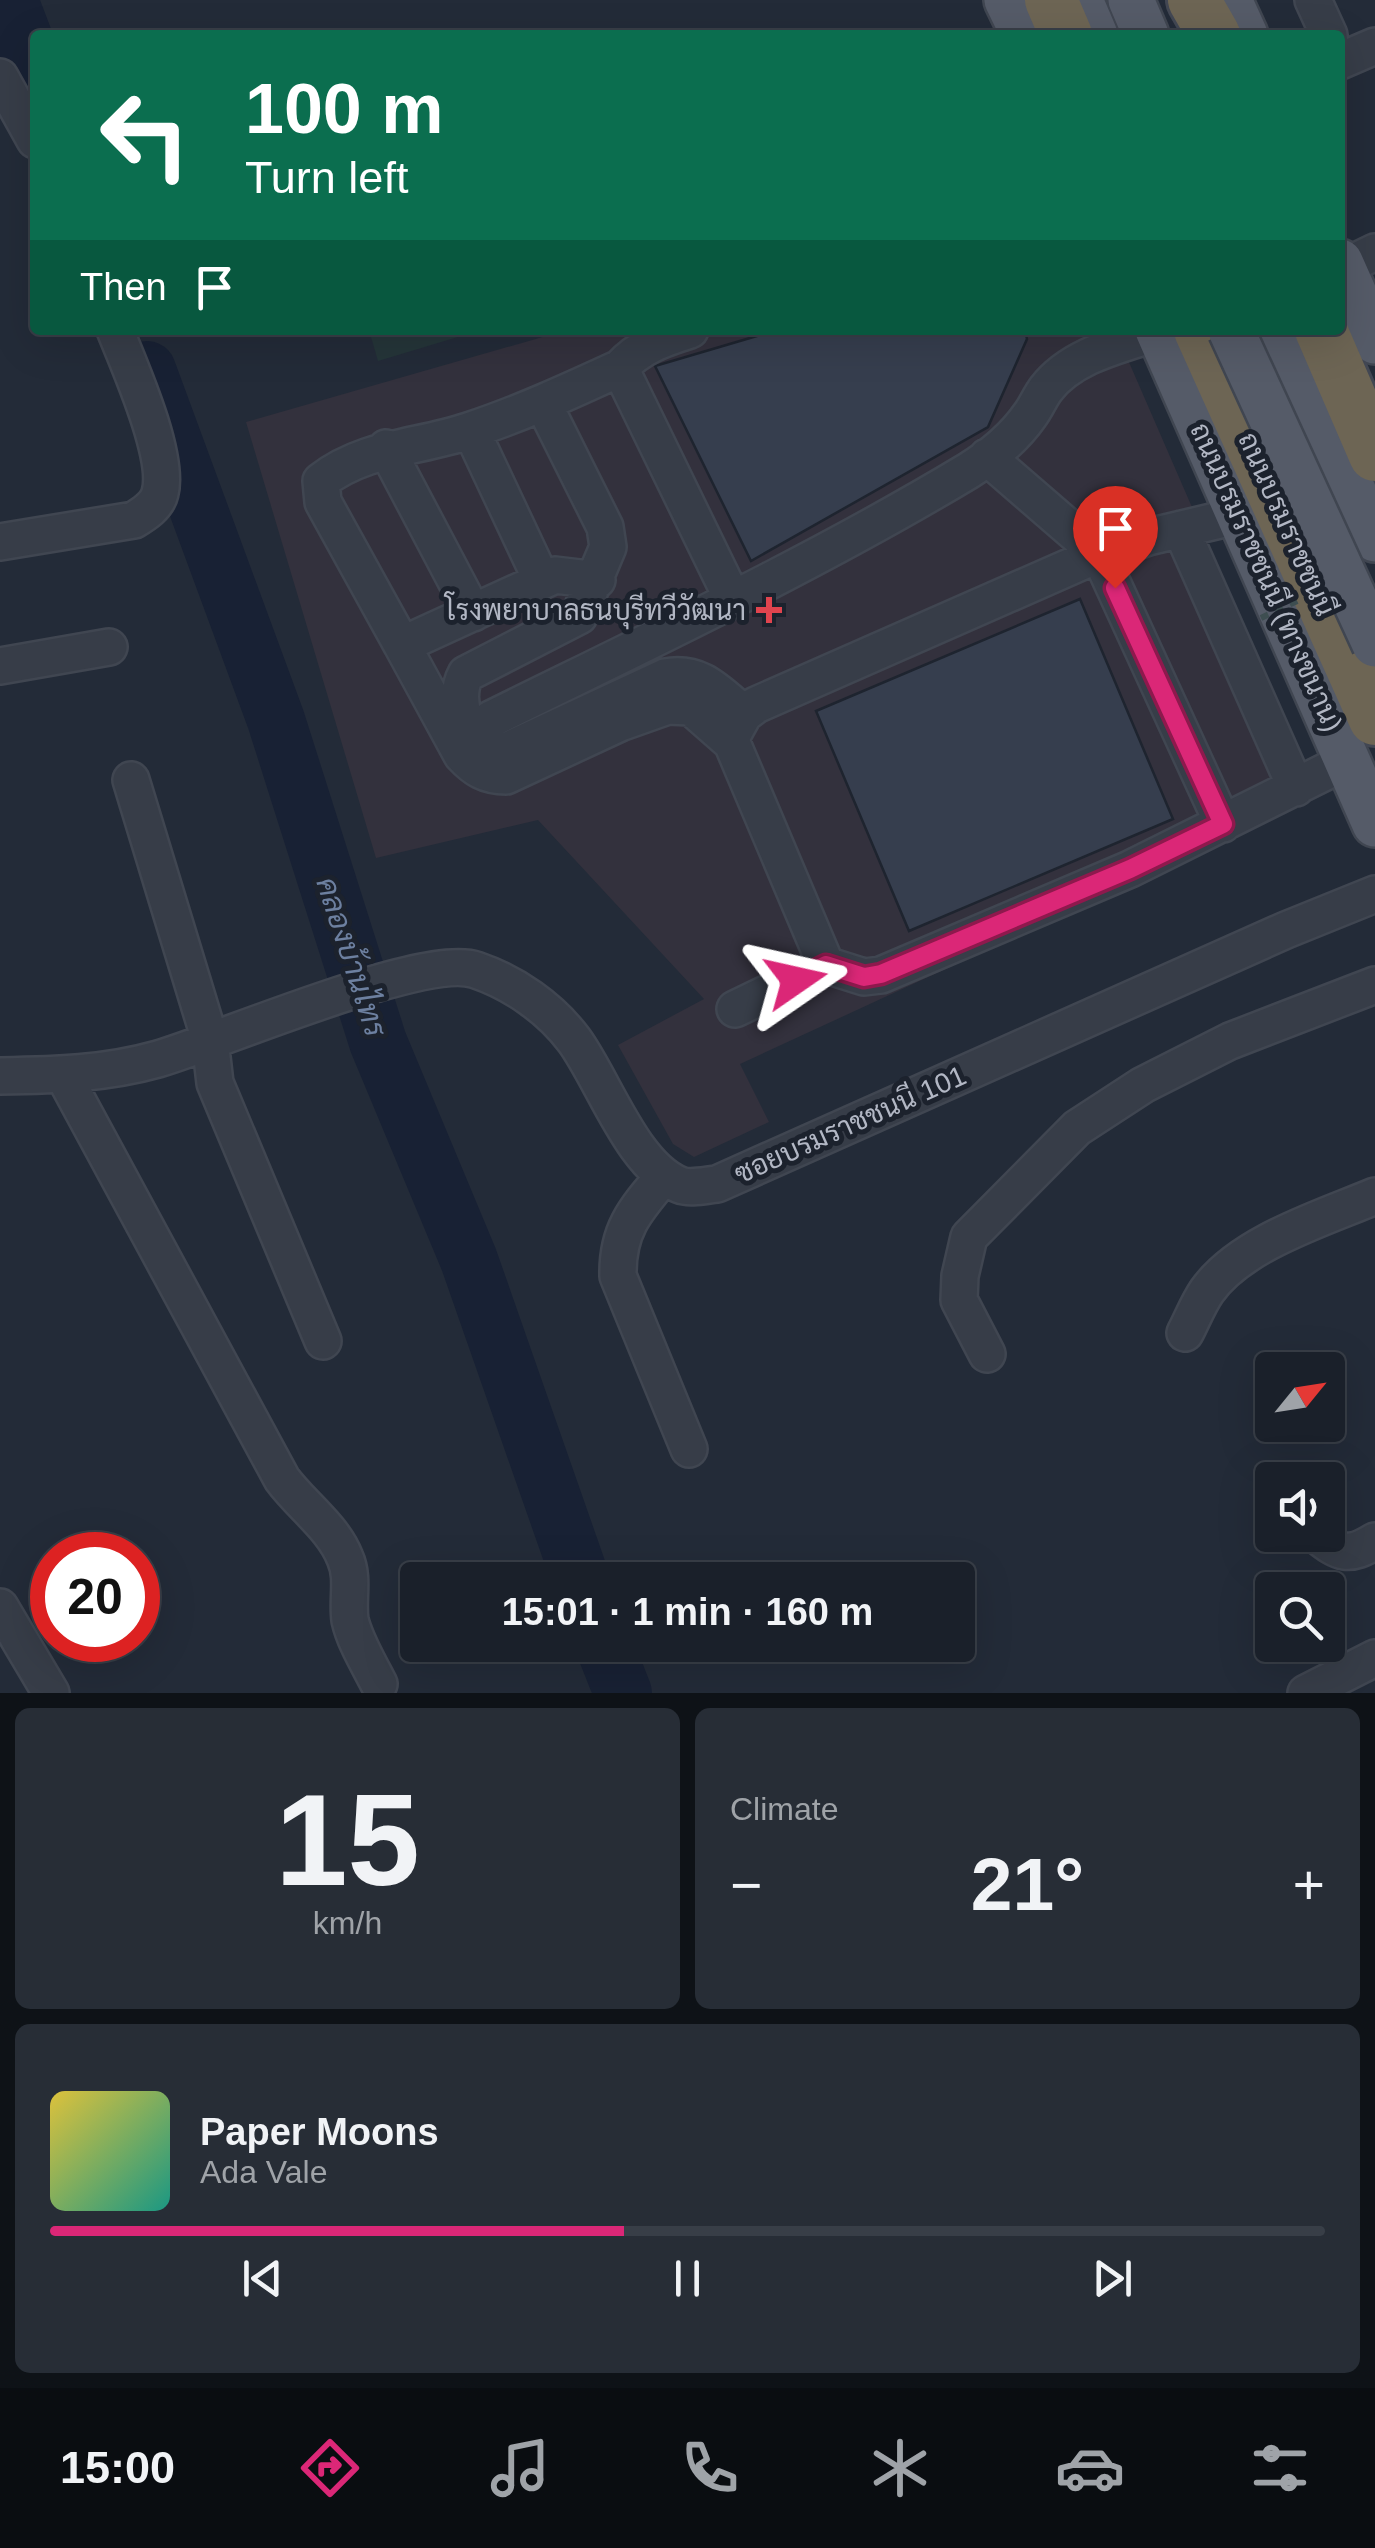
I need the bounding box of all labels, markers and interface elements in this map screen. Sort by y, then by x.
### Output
icon: left [80,70,210,200]
text: 100 m [245,70,443,148]
text: Turn left [245,152,408,203]
icon: arrive [187,260,242,315]
text: Then [80,266,167,308]
street label: ถนนบรมราชชนนี (ทางขนาน) [1184,417,1351,736]
street label: ถนนบรมราชชนนี [1232,426,1344,621]
pin [1073,486,1158,589]
icon: arrive [1088,501,1143,556]
place label: โรงพยาบาลธนบุรีทวีวัฒนา [443,591,746,630]
marker: โรงพยาบาลธนบุรีทวีวัฒนา [756,597,782,623]
water label: คลองบ้านไทร [310,872,396,1042]
position arrow [744,928,848,1032]
street label: ซอยบรมราชชนนี 101 [729,1057,971,1189]
north arrow [1255,1352,1345,1442]
map controls [1255,1352,1345,1662]
button: sound [1255,1462,1345,1552]
speed limit sign: 20 [30,1532,160,1662]
button: search [1255,1572,1345,1662]
text: 15:01 · 1 min · 160 m [502,1591,873,1633]
text: 15 [275,1767,420,1913]
text: Climate [730,1791,838,1827]
text: 21° [971,1842,1084,1926]
text: − [730,1854,762,1916]
text: + [1293,1854,1325,1916]
text: km/h [313,1905,382,1941]
text: Paper Moons [200,2111,439,2153]
text: Ada Vale [200,2154,328,2190]
icon: previous [235,2251,290,2306]
icon: pause [660,2251,715,2306]
icon: next [1085,2251,1140,2306]
icon: directions [295,2433,365,2503]
icon: music [485,2433,555,2503]
icon: phone [675,2433,745,2503]
icon: climate [865,2433,935,2503]
icon: car [1055,2433,1125,2503]
icon: filters [1245,2433,1315,2503]
text: 15:00 [60,2442,175,2493]

